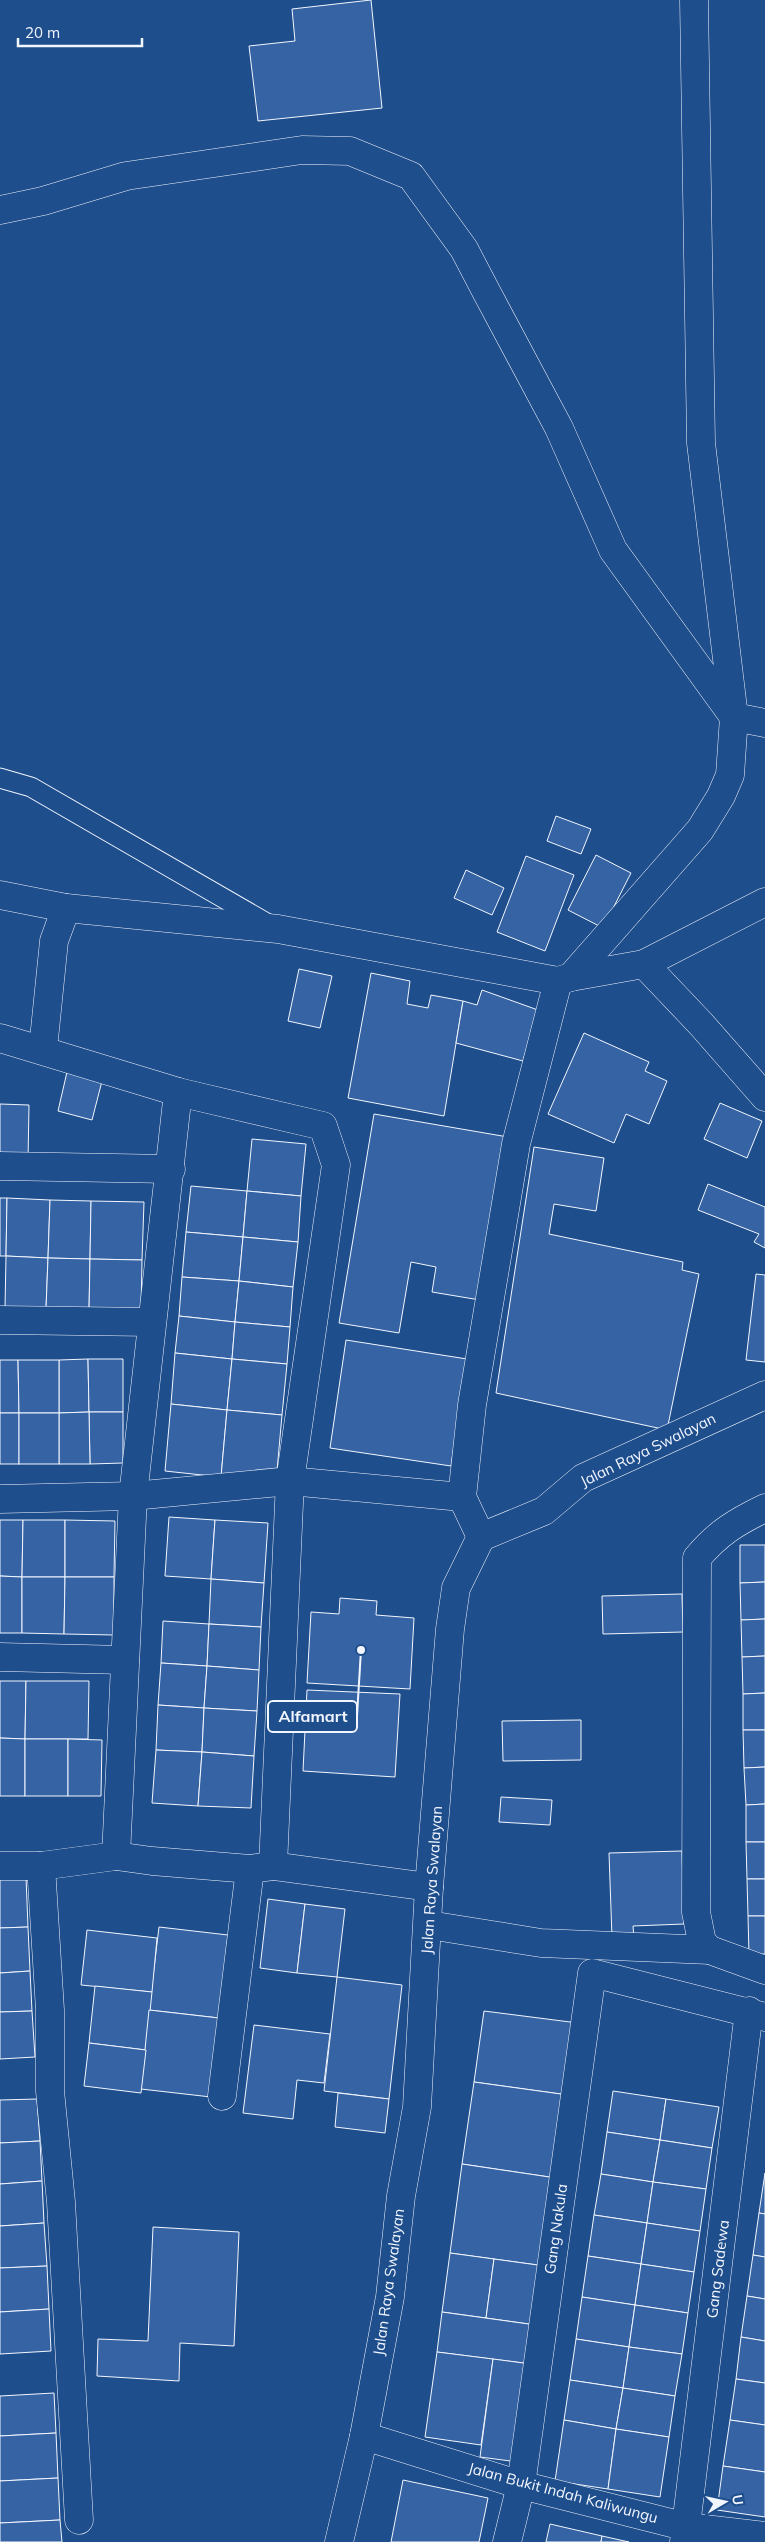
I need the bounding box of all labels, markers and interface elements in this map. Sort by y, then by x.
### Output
scale bar [18,15,141,47]
text: 20 m [25,23,60,42]
street label: Jalan Raya Swalayan [577,1408,719,1491]
callout: Alfamart [268,1701,357,1732]
text: Alfamart [278,1706,348,1726]
street label: Jalan Raya Swalayan [417,1805,446,1955]
street label: Gang Nakula [540,2183,571,2275]
street label: Jalan Raya Swalayan [369,2207,408,2357]
street label: Gang Sadewa [702,2219,733,2319]
street label: Jalan Bukit Indah Kaliwungu [466,2458,660,2527]
north arrow [700,2477,750,2527]
text: U [728,2493,748,2506]

